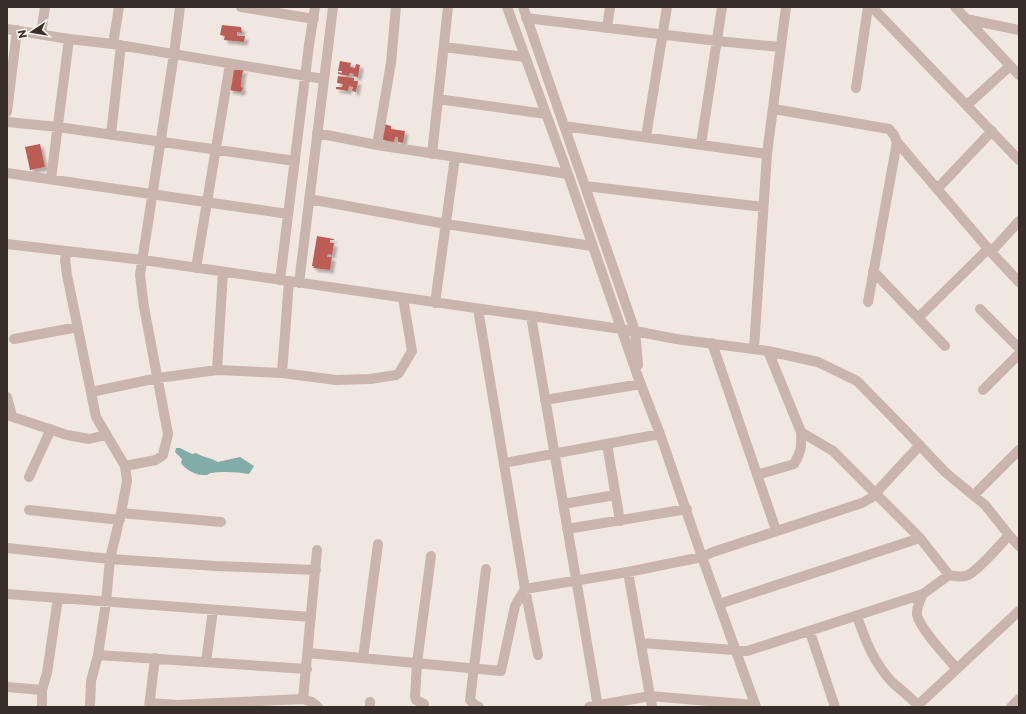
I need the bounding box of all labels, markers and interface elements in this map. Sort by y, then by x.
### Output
north arrow [12,12,52,52]
text: N [15,29,29,40]

